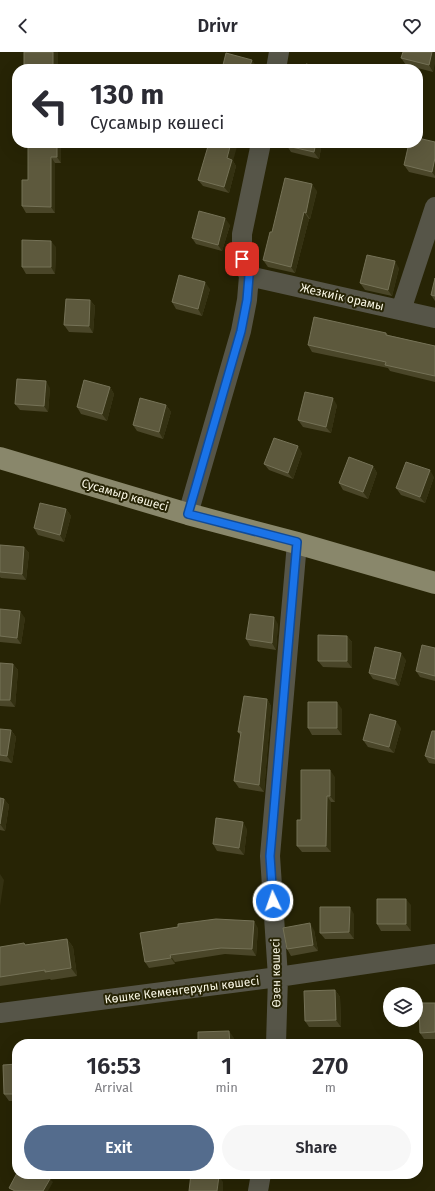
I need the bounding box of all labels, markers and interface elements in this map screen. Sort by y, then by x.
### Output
icon: back [12,15,34,37]
text: Drivr [197,15,238,37]
icon: heart [401,15,423,37]
text: 130 m [90,78,164,111]
icon: left [24,80,76,132]
text: Сусамыр көшесі [90,112,224,134]
pin [225,242,259,276]
icon: arrive [231,248,253,270]
street label: Жезкиік орамы [299,281,385,313]
street label: Сусамыр көшесі [80,476,170,514]
position arrow [252,880,294,922]
street label: Өзен көшесі [268,938,284,1008]
street label: Көшке Кеменгерұлы көшесі [104,974,260,1006]
map controls [383,987,423,1027]
button: layers [383,987,423,1027]
text: 16:53 [86,1052,141,1080]
text: 1 [221,1052,232,1080]
text: 270 [312,1052,349,1080]
text: Arrival [95,1080,133,1095]
text: min [215,1080,238,1095]
text: m [325,1080,336,1095]
button: Exit [24,1125,214,1171]
button: Share [222,1125,411,1171]

